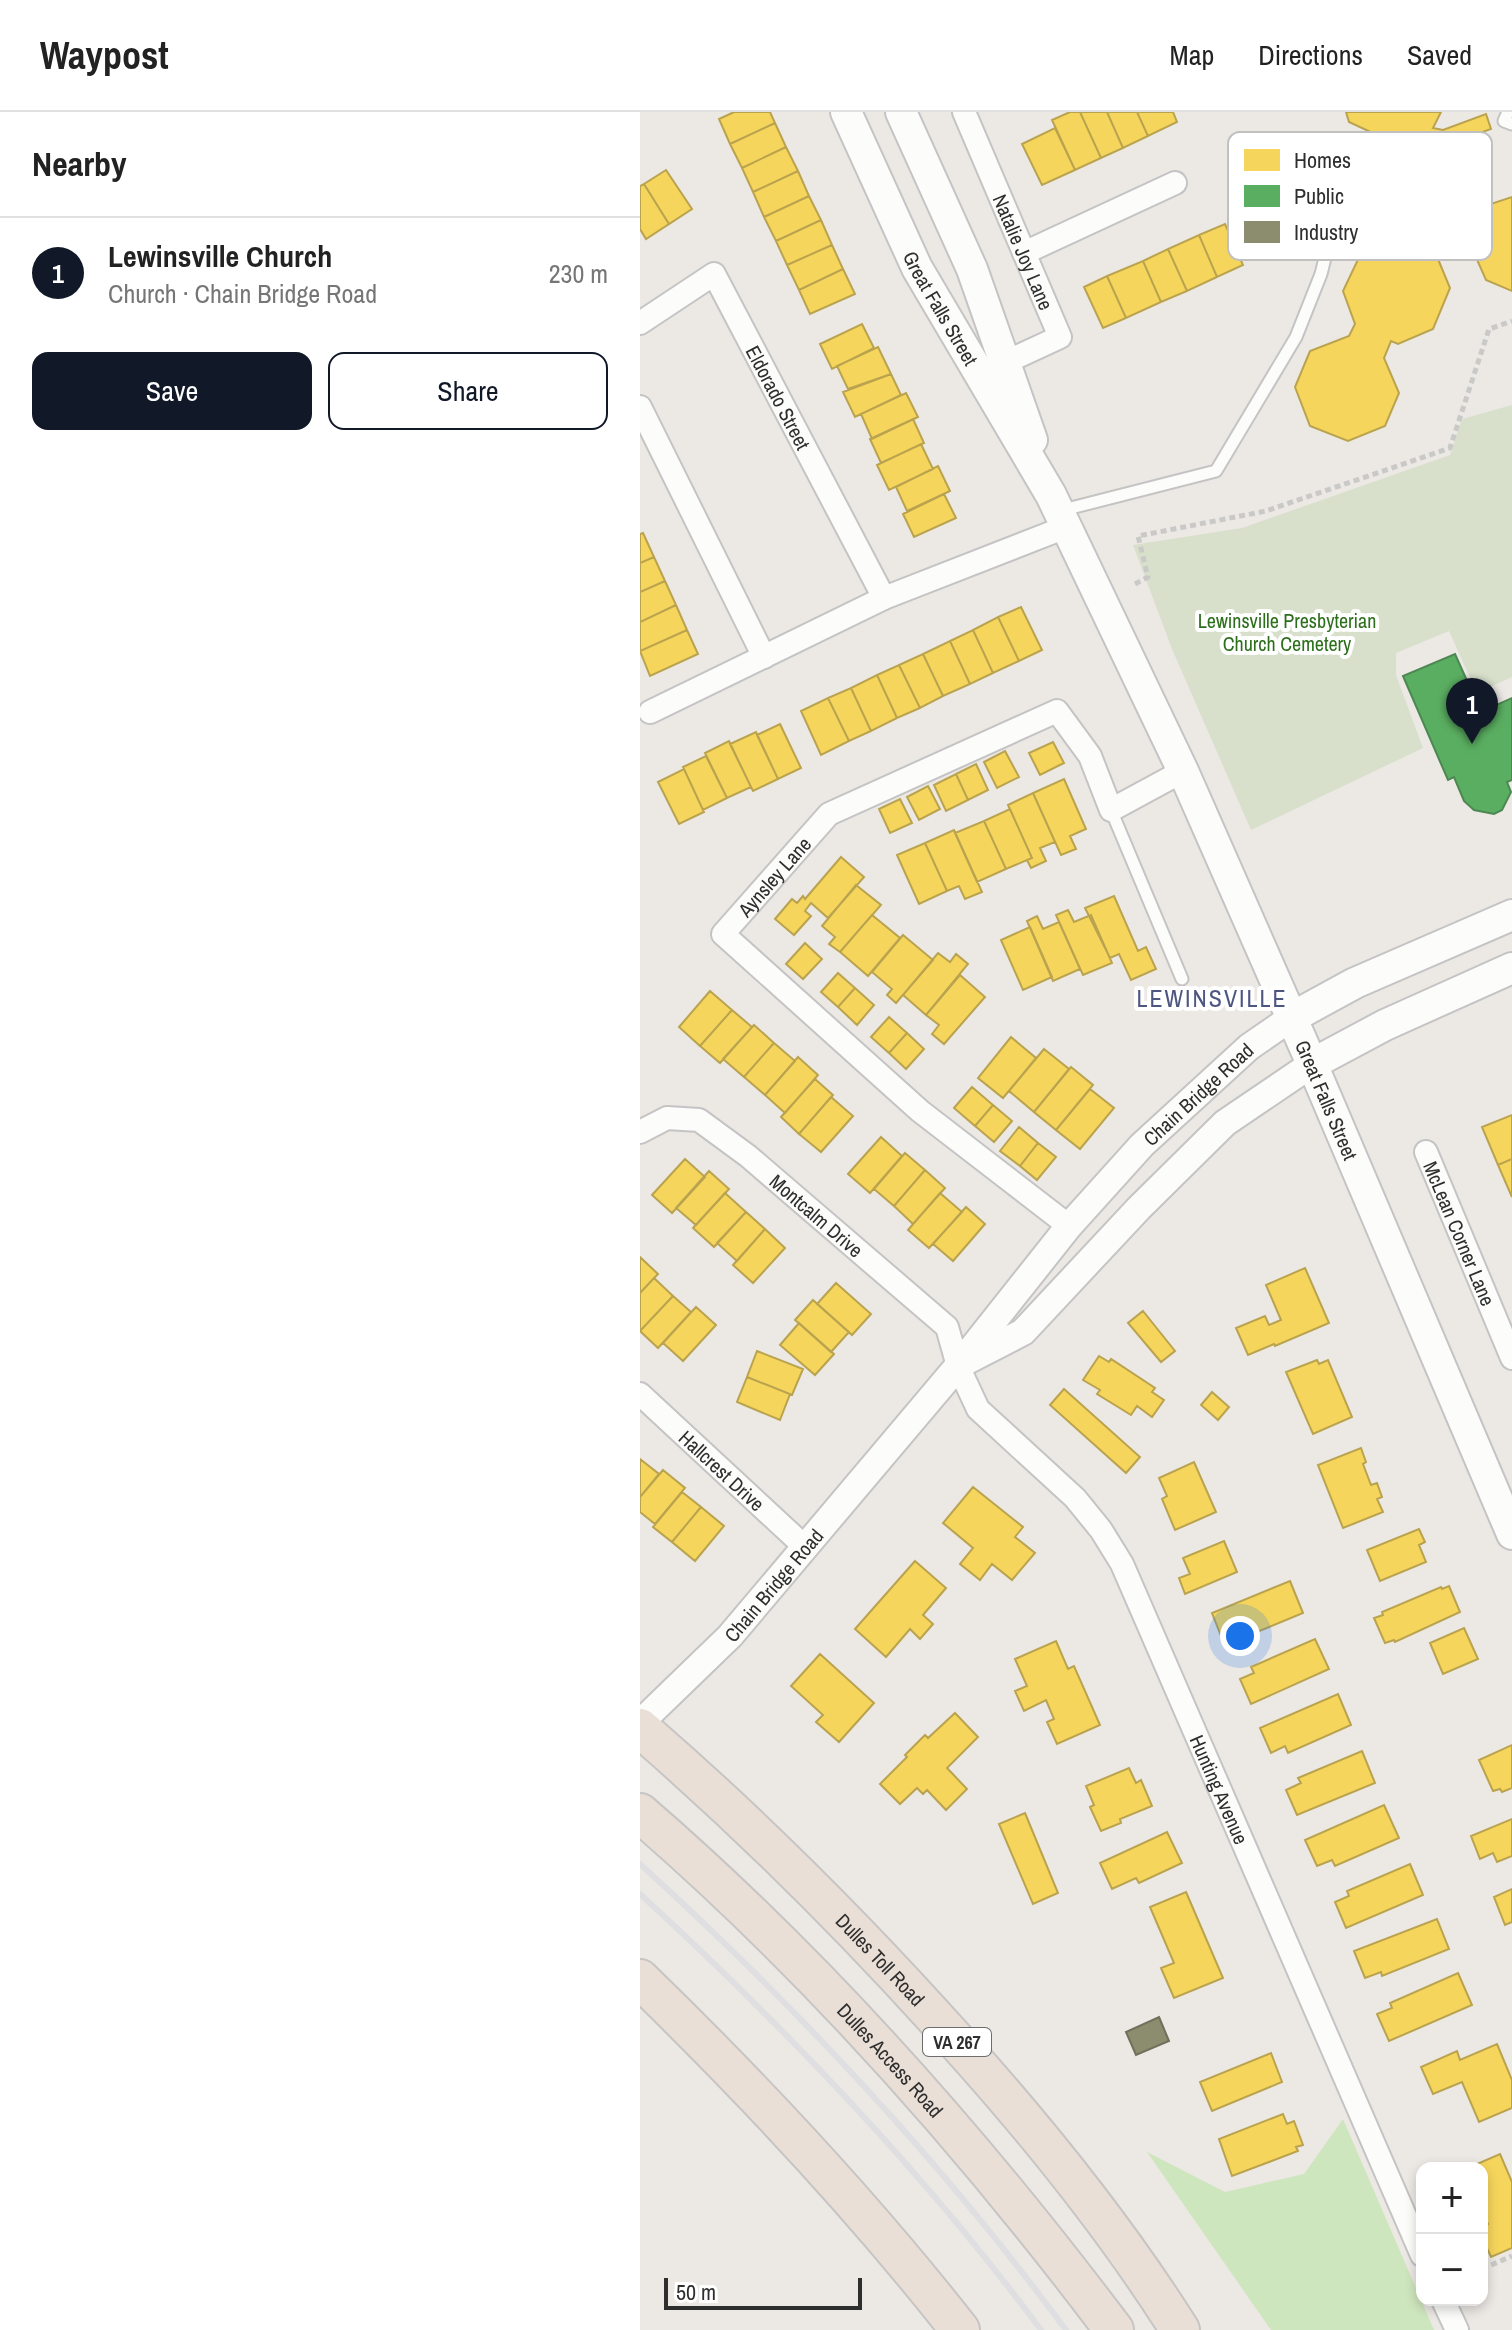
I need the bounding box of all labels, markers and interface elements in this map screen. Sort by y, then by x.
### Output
text: Waypost [40,30,169,81]
text: Map [1170,36,1214,74]
text: Directions [1258,36,1363,74]
text: Saved [1407,36,1472,74]
legend [1228,132,1492,260]
text: Nearby [32,141,127,187]
text: Homes [1294,145,1351,175]
text: Public [1294,181,1344,211]
street label: Natalie Joy Lane [987,190,1060,314]
text: Industry [1294,217,1358,247]
text: Lewinsville Church [108,236,332,276]
street label: Great Falls Street [898,247,985,370]
text: 1 [52,256,64,291]
text: 230 m [549,256,608,291]
text: Church · Chain Bridge Road [108,276,377,311]
street label: Eldorado Street [740,341,817,454]
button: Save [32,352,312,430]
button: Share [328,352,608,430]
park label: Lewinsville Presbyterian Church Cemetery [1198,607,1376,657]
pin: 1 [1446,678,1498,744]
street label: Aynsley Lane [731,831,817,923]
district label: LEWINSVILLE [1136,982,1288,1014]
street label: Chain Bridge Road [1137,1036,1259,1151]
street label: Great Falls Street [1290,1036,1365,1164]
street label: McLean Corner Lane [1418,1157,1502,1310]
street label: Montcalm Drive [764,1167,869,1263]
street label: Hallcrest Drive [674,1424,771,1517]
street label: Chain Bridge Road [717,1523,829,1647]
your location [1220,1616,1260,1656]
street label: Hunting Avenue [1184,1730,1255,1848]
street label: Dulles Toll Road [830,1907,931,2011]
street label: Dulles Access Road [832,1997,950,2123]
road number: VA 267 [923,2028,991,2056]
map controls [1416,2162,1488,2306]
button: + [1416,2162,1488,2234]
button: − [1416,2234,1488,2306]
scale bar [664,2274,862,2310]
text: 50 m [676,2277,716,2307]

